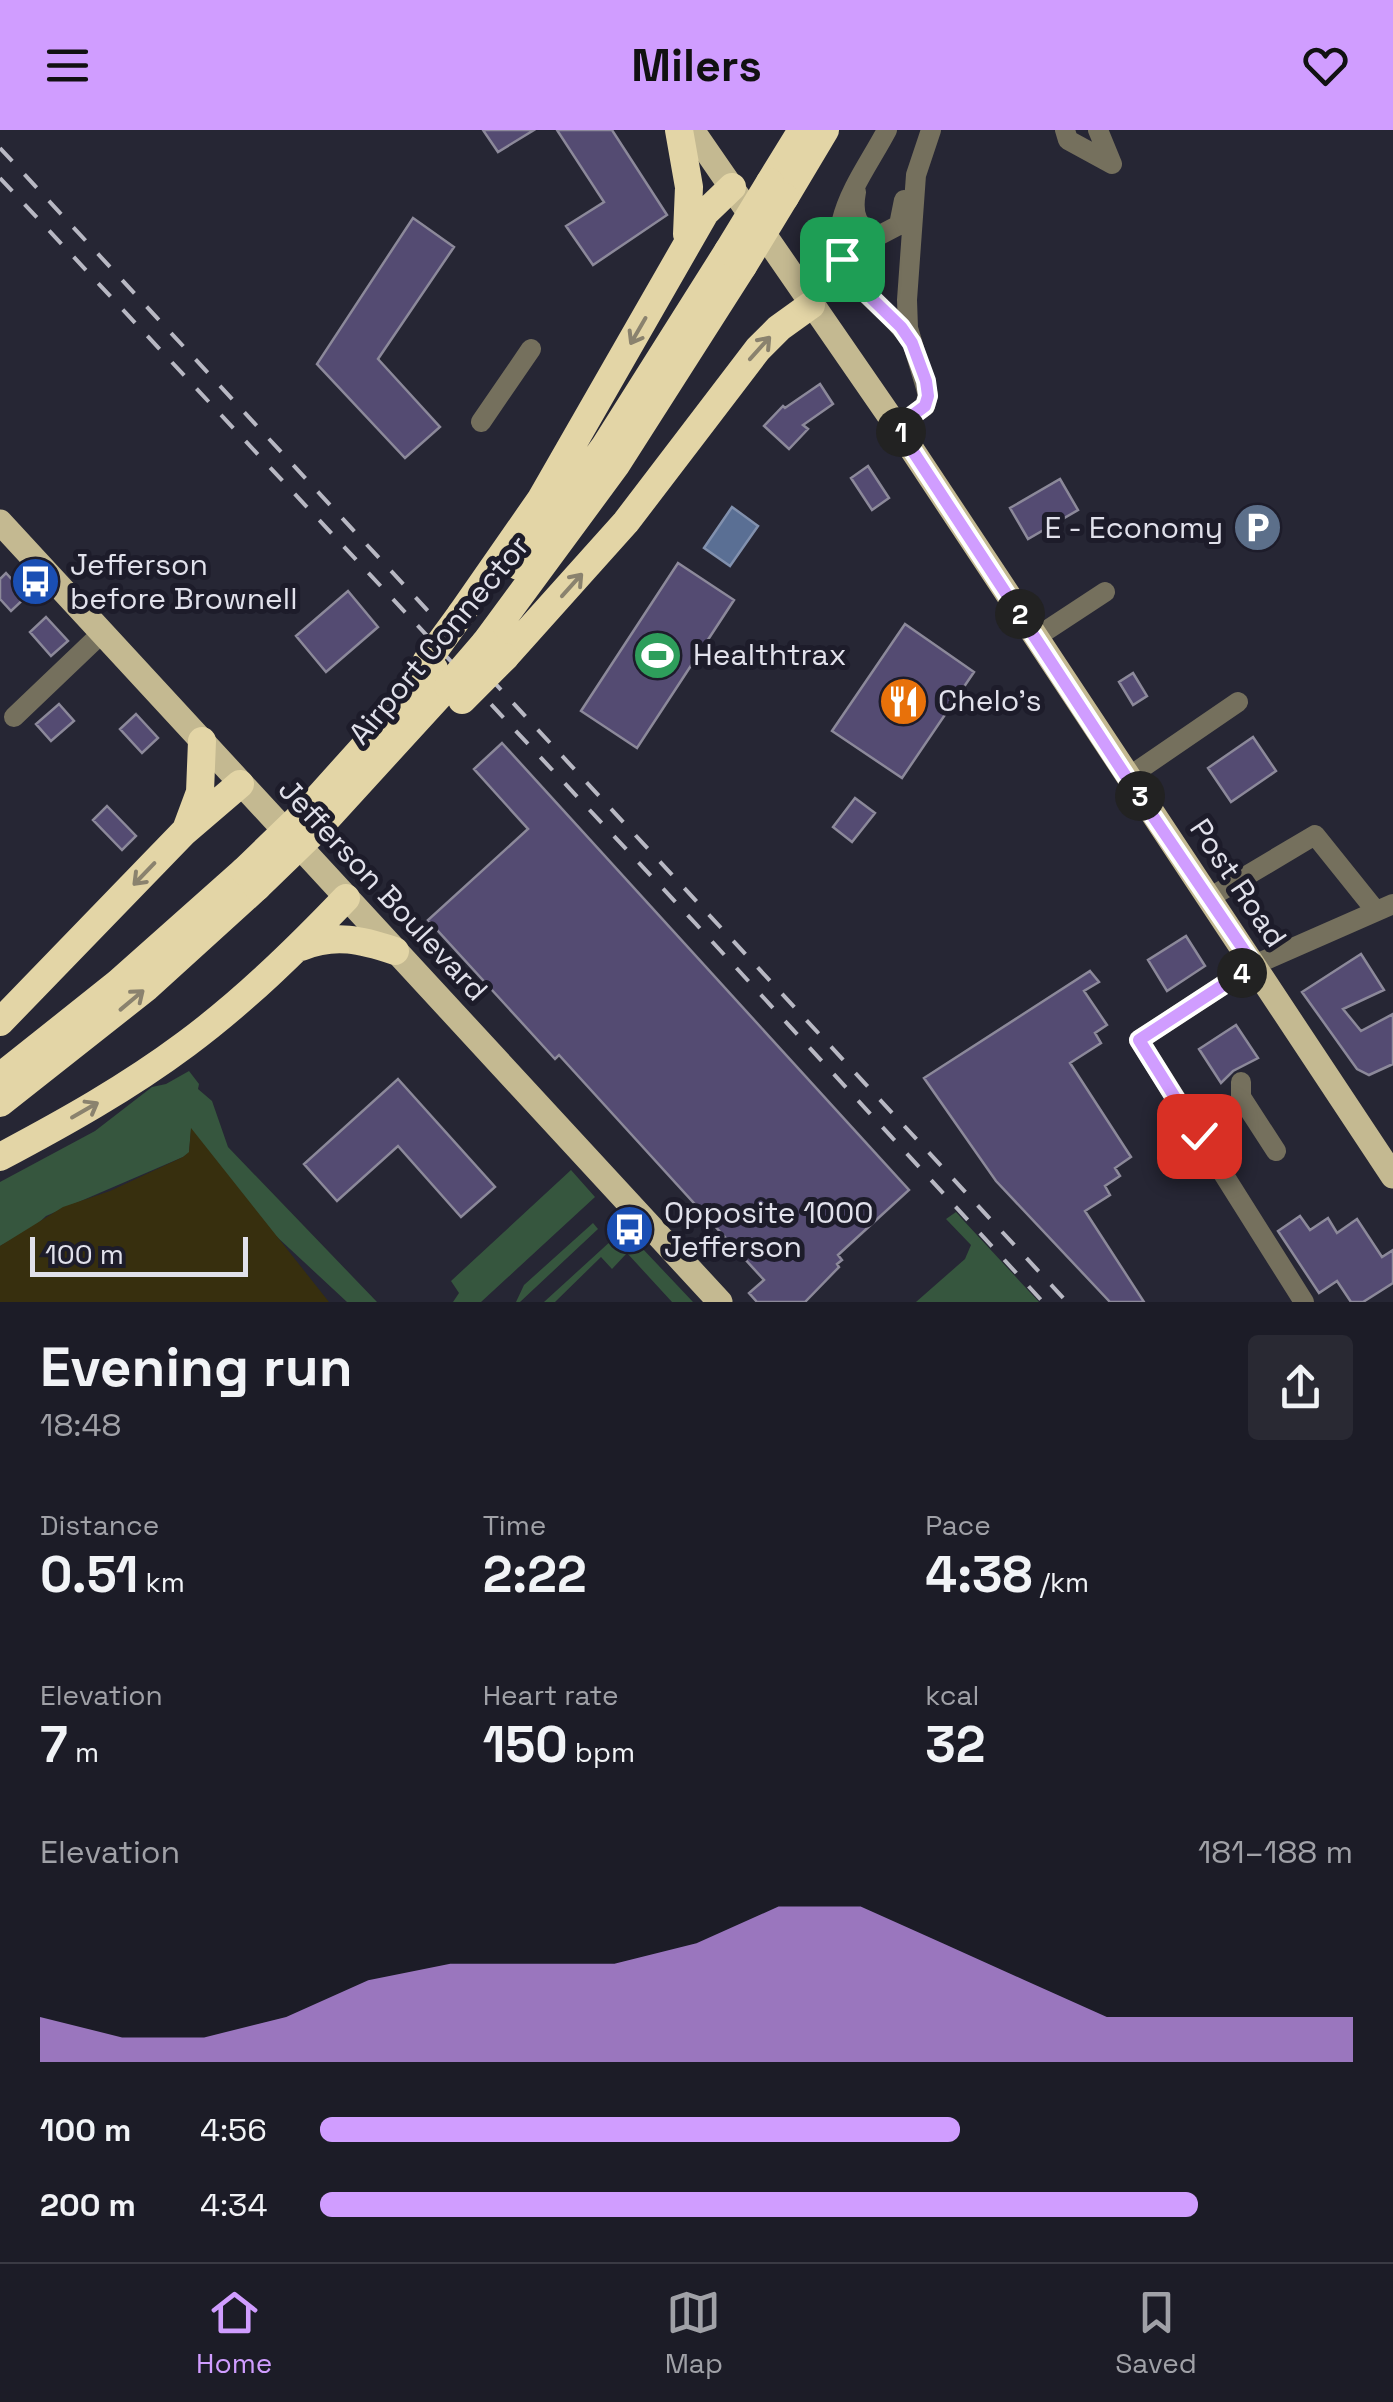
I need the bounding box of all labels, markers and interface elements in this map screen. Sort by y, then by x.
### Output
text: Milers [631,37,762,94]
icon: menu [40,38,95,93]
icon: heart [1298,38,1353,93]
pin [800,217,885,302]
icon: arrive [815,232,870,287]
one-way arrow [627,315,647,345]
one-way arrow [749,336,772,361]
pin: 1 [876,407,926,457]
text: 1 [895,414,907,450]
parking icon: E - Economy [1232,502,1284,554]
place label: E - Economy [1045,508,1223,547]
street label: Airport Connector [340,527,537,752]
place label: Jefferson before Brownell [70,545,298,618]
bus stop icon: Jefferson before Brownell [9,556,61,608]
one-way arrow [560,573,583,598]
pin: 2 [995,589,1045,639]
text: 2 [1012,596,1028,632]
sports icon: Healthtrax [632,629,684,681]
place label: Healthtrax [693,635,846,674]
restaurant icon: Chelo's [877,675,929,727]
place label: Chelo's [938,681,1042,720]
street label: Jefferson Boulevard [270,770,496,1009]
pin: 3 [1115,771,1165,821]
text: 3 [1131,778,1149,814]
street label: Post Road [1181,811,1296,954]
one-way arrow [132,861,156,885]
pin: 4 [1217,948,1267,998]
text: 4 [1233,955,1251,991]
one-way arrow [118,989,144,1011]
pin [1157,1094,1242,1179]
one-way arrow [70,1099,99,1119]
icon: check [1172,1109,1227,1164]
place label: Opposite 1000 Jefferson [664,1193,873,1266]
bus stop icon: Opposite 1000 Jefferson [603,1204,655,1256]
scale bar [30,1232,248,1276]
text: 100 m [45,1236,124,1272]
text: Evening run [40,1332,353,1402]
button: share [1248,1335,1353,1440]
text: 18:48 [40,1405,121,1445]
text: Distance [40,1507,159,1543]
text: Time [483,1507,546,1543]
text: Pace [925,1507,991,1543]
text: 0.51 [40,1543,138,1607]
text: 2:22 [483,1543,587,1607]
text: 4:38 [925,1543,1032,1607]
text: km [138,1564,185,1600]
text: /km [1032,1564,1089,1600]
text: Elevation [40,1677,163,1713]
text: Heart rate [483,1677,619,1713]
text: kcal [925,1677,979,1713]
text: 7 [40,1713,68,1777]
text: 150 [483,1713,568,1777]
text: 32 [925,1713,985,1777]
text: m [68,1734,99,1770]
text: bpm [568,1734,635,1770]
text: Elevation [40,1832,180,1872]
text: 181–188 m [1198,1832,1353,1872]
text: 100 m [40,2110,131,2150]
text: 4:56 [200,2110,267,2150]
text: 200 m [40,2185,136,2225]
text: 4:34 [200,2185,267,2225]
tab: Home [196,2285,272,2381]
tab: Map [665,2285,723,2381]
tab: Saved [1115,2285,1197,2381]

